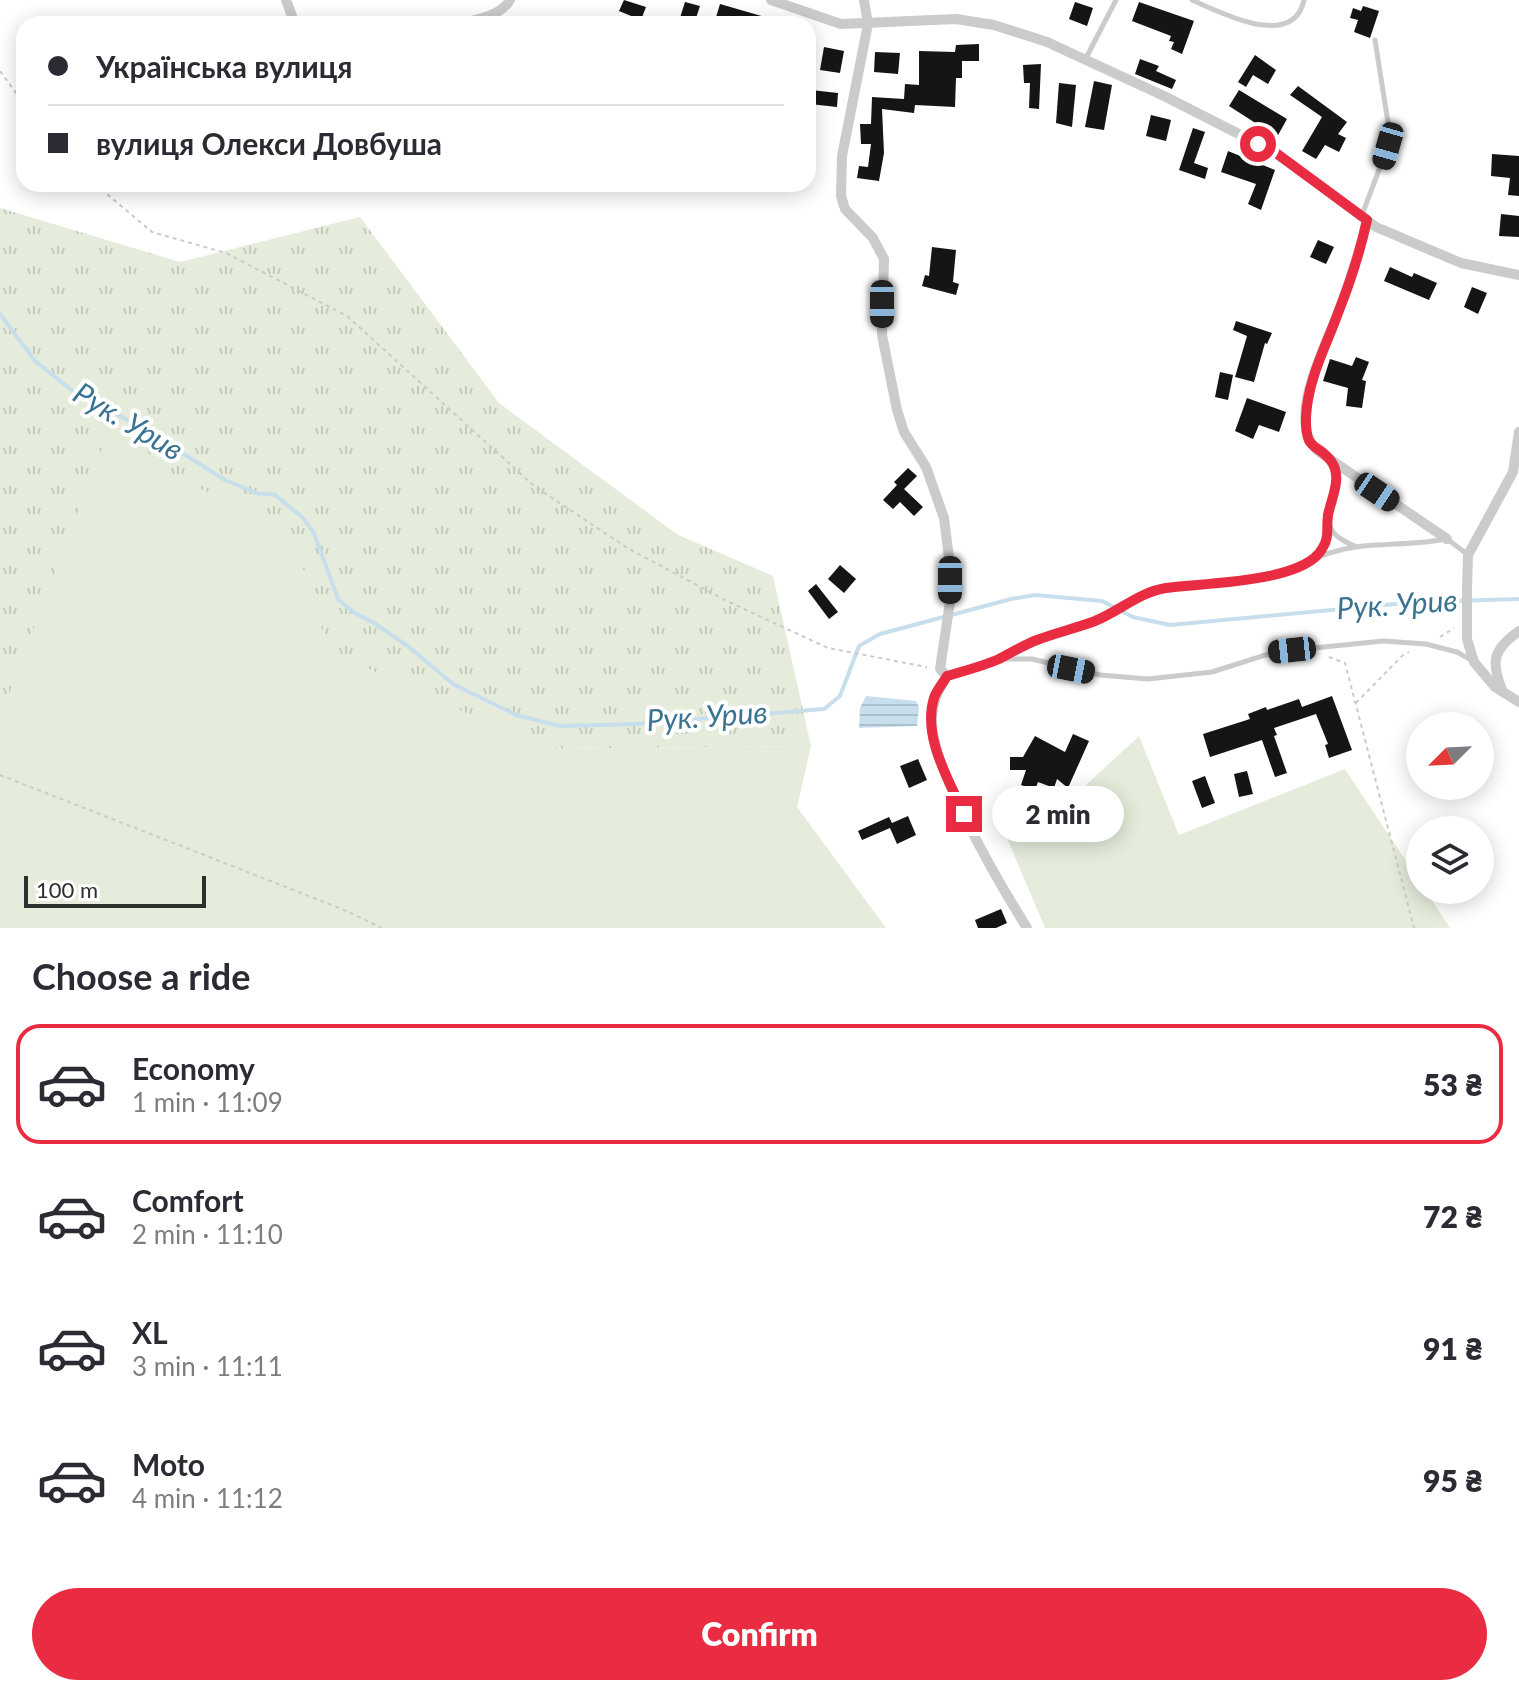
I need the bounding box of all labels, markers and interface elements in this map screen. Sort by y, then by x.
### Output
text: Українська вулиця [96,48,353,84]
car [1370,120,1406,172]
text: вулиця Олекси Довбуша [96,125,442,161]
route start [1240,126,1276,162]
car [870,280,894,328]
water label: Рук. Урив [68,374,190,467]
car [1350,469,1404,515]
car [938,556,962,604]
water label: Рук. Урив [1335,581,1459,625]
car [1267,636,1317,664]
car [1045,653,1097,685]
water label: Рук. Урив [645,693,769,737]
north arrow [1406,712,1494,800]
map controls [1406,712,1494,904]
callout: 2 min [992,786,1124,842]
route end [946,796,982,832]
text: 2 min [1026,798,1090,830]
button: layers [1406,816,1494,904]
scale bar [24,872,206,908]
text: 100 m [36,876,98,903]
text: Choose a ride [32,954,251,998]
icon: car [36,1048,108,1120]
text: Economy [132,1050,255,1086]
text: 53 ₴ [1423,1066,1483,1102]
text: 1 min · 11:09 [132,1086,283,1118]
icon: car [36,1180,108,1252]
text: Comfort [132,1182,244,1218]
text: 72 ₴ [1423,1198,1483,1234]
text: 2 min · 11:10 [132,1218,283,1250]
icon: car [36,1312,108,1384]
text: XL [132,1314,168,1350]
text: 91 ₴ [1423,1330,1483,1366]
text: 3 min · 11:11 [132,1350,283,1382]
icon: car [36,1444,108,1516]
text: Moto [132,1446,205,1482]
text: 95 ₴ [1423,1462,1483,1498]
text: 4 min · 11:12 [132,1482,283,1514]
button: Confirm [32,1588,1487,1680]

